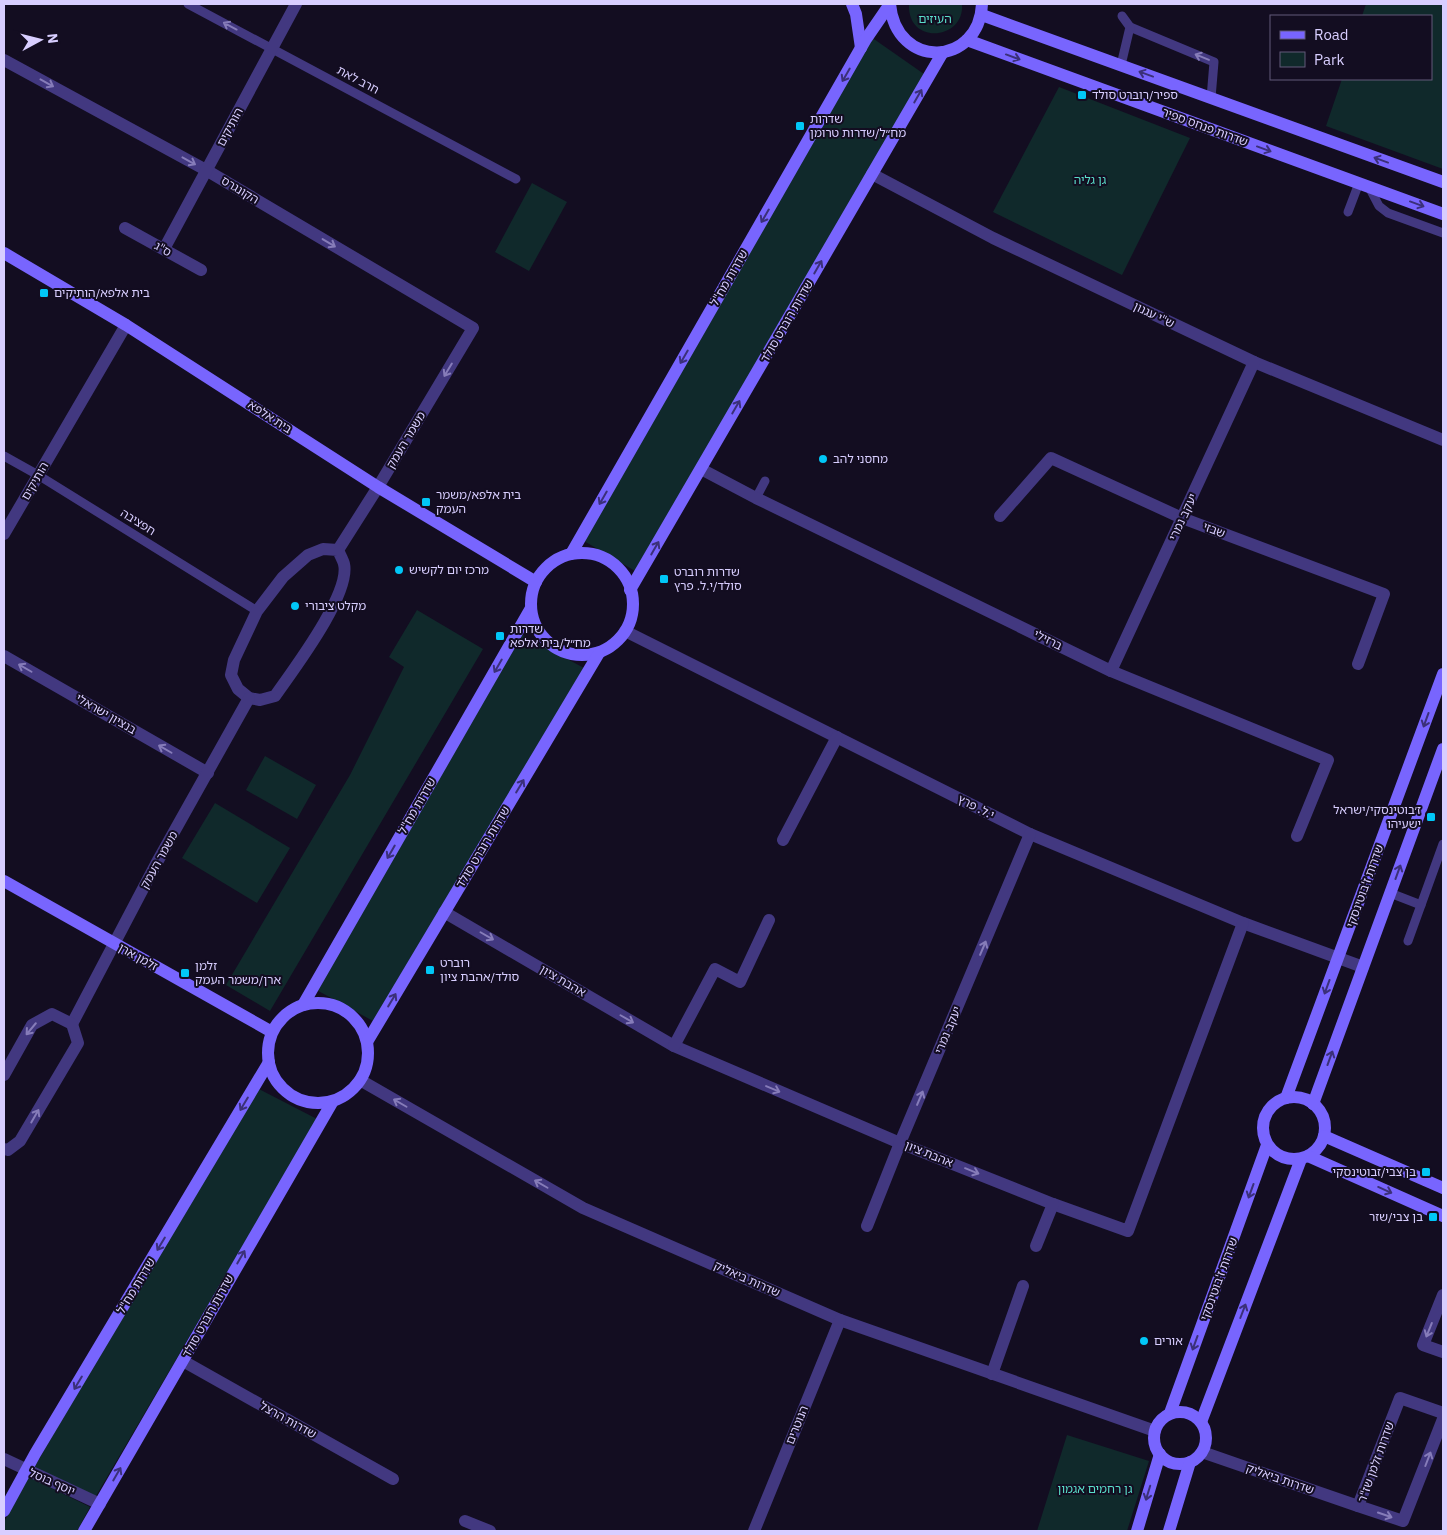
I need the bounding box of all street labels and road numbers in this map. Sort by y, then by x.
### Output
street label: חרב לאת [335,62,382,97]
street label: שדרות פנחס ספיר [1160,104,1250,149]
street label: הותיקים [213,105,246,149]
street label: הקונגרס [219,172,262,207]
street label: ס"ג [152,238,175,259]
street label: שדרות מח"ל [706,247,751,309]
street label: שדרות רוברט סולד [757,277,816,365]
street label: ש"י עגנון [1131,298,1177,331]
street label: בית אלפא [245,397,295,436]
street label: משמר העמק [383,408,428,471]
street label: הותיקים [18,459,51,503]
street label: יעקב נמרי [1165,491,1200,543]
street label: חפציבה [118,505,159,538]
street label: שבזי [1201,518,1228,541]
street label: ברזילי [1031,626,1065,653]
street label: בנציון ישראלי [73,690,139,737]
street label: שדרות מח"ל [394,775,439,837]
street label: י.ל. פרץ [955,791,997,822]
street label: שדרות רוברט סולד [452,803,513,890]
street label: משמר העמק [137,828,181,891]
street label: שדרות ז'בוטינסקי [1343,842,1387,929]
street label: זלמן ארן [116,940,161,973]
street label: אהבת ציון [538,961,589,1000]
street label: יעקב נמרי [931,1004,964,1056]
street label: אהבת ציון [903,1137,956,1170]
street label: שדרות ז'בוטינסקי [1197,1235,1241,1322]
street label: שדרות מח"ל [113,1255,158,1317]
street label: שדרות ביאליק [712,1257,783,1300]
street label: שדרות רוברט סולד [179,1272,237,1360]
street label: שדרות הרצל [257,1398,319,1441]
street label: הנוטרים [782,1403,811,1446]
street label: שדרות זלמן שז"ר [1354,1419,1397,1504]
street label: שדרות ביאליק [1244,1460,1316,1497]
street label: יוסף בוסל [27,1465,78,1498]

